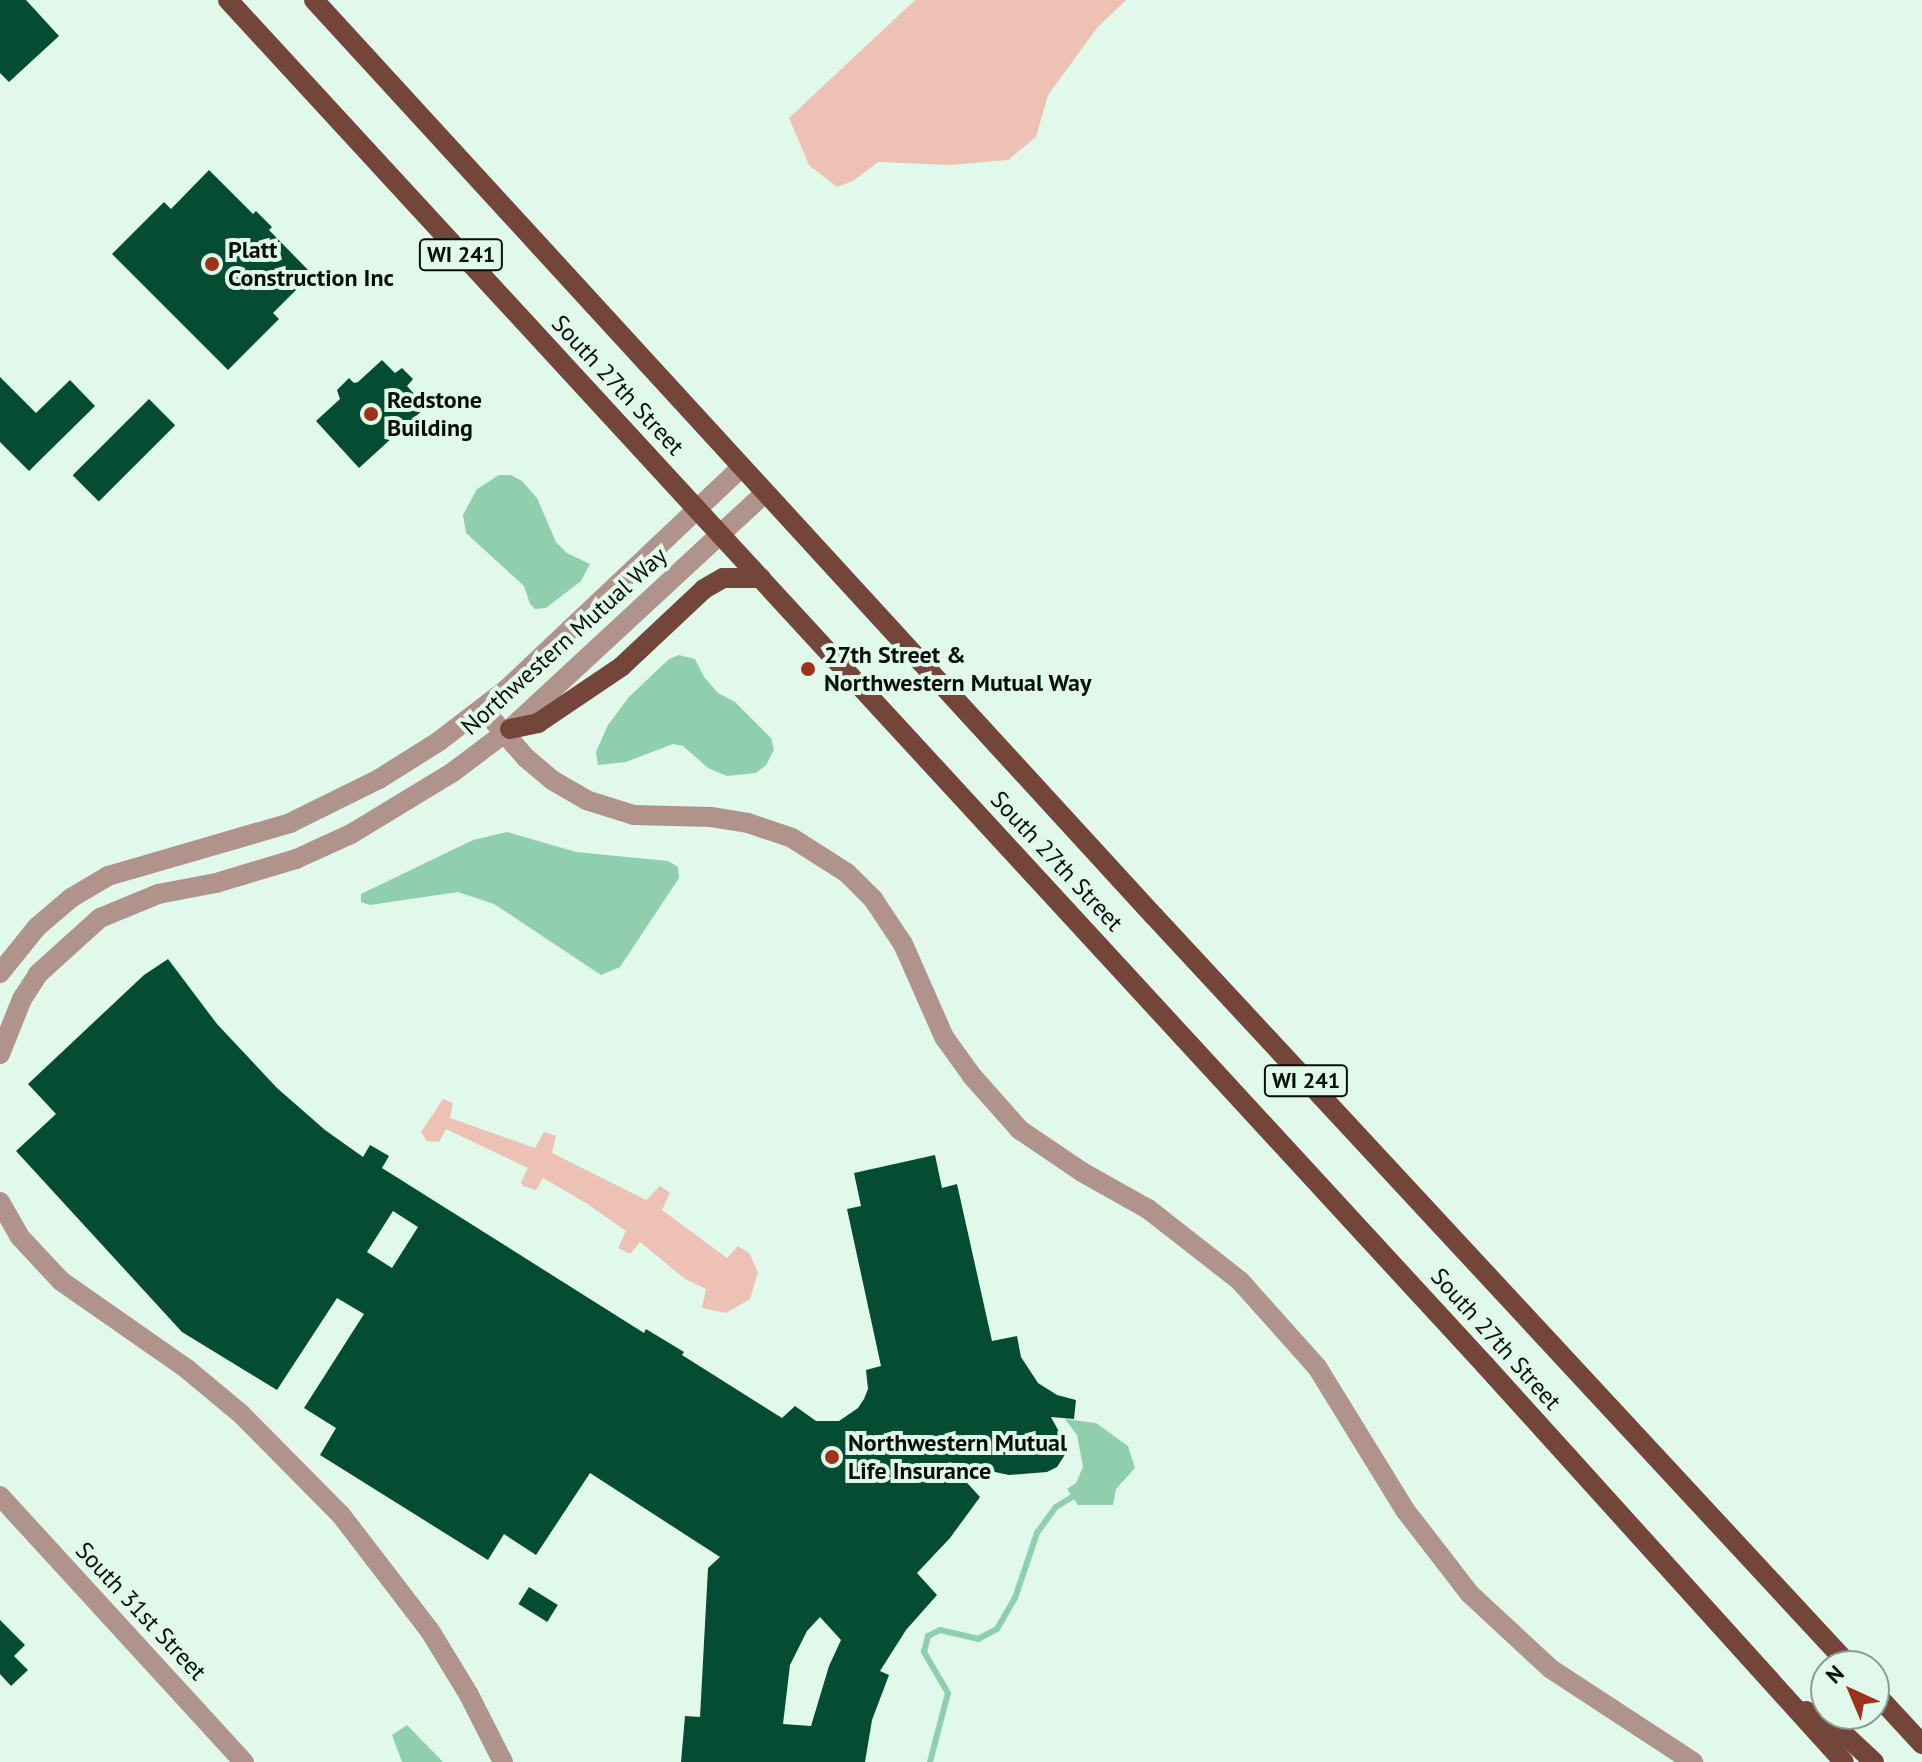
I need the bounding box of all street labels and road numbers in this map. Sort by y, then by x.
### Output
road number: WI 241 [417,237,505,273]
street label: South 27th Street [546,309,690,461]
street label: Northwestern Mutual Way [455,541,673,741]
street label: South 27th Street [985,785,1129,937]
road number: WI 241 [1262,1063,1350,1099]
street label: South 27th Street [1425,1262,1567,1416]
street label: South 31st Street [70,1536,212,1686]

